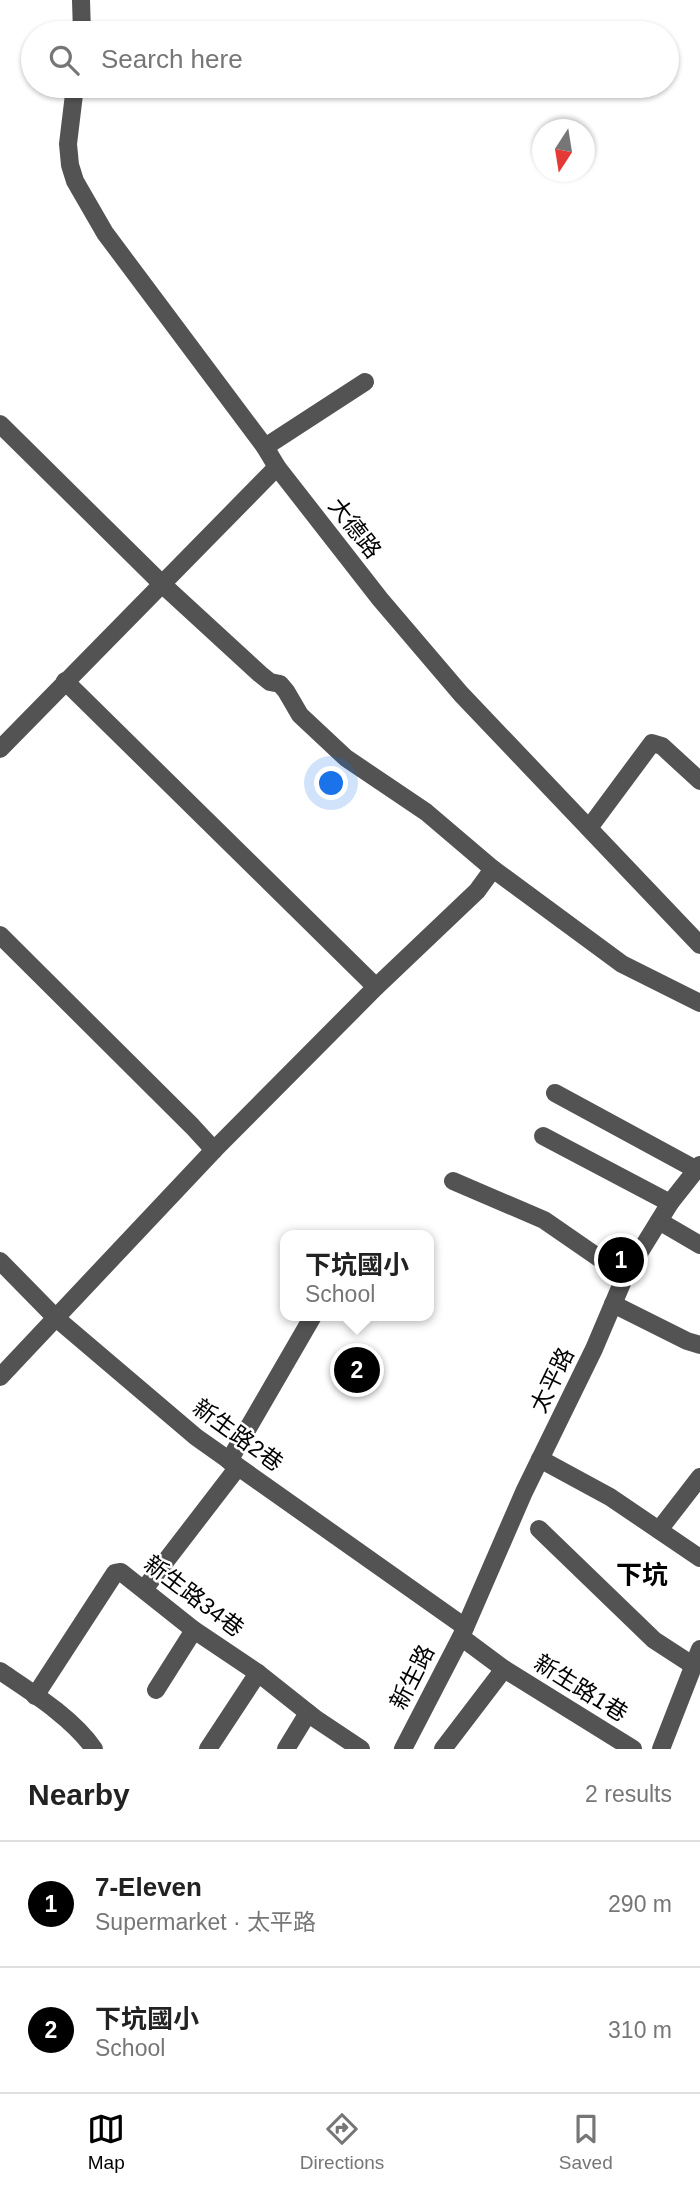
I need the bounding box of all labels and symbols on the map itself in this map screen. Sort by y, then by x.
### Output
north arrow [532,119,595,182]
street label: 大德路 [324,493,386,563]
your location [314,766,348,800]
pin: 1 [598,1234,644,1286]
street label: 太平路 [525,1343,579,1417]
pin: 2 [334,1344,380,1396]
street label: 新生路2巷 [188,1394,288,1476]
street label: 新生路34巷 [139,1550,249,1642]
district label: 下坑 [616,1560,668,1590]
street label: 新生路 [385,1640,439,1714]
street label: 新生路1巷 [530,1649,632,1727]

